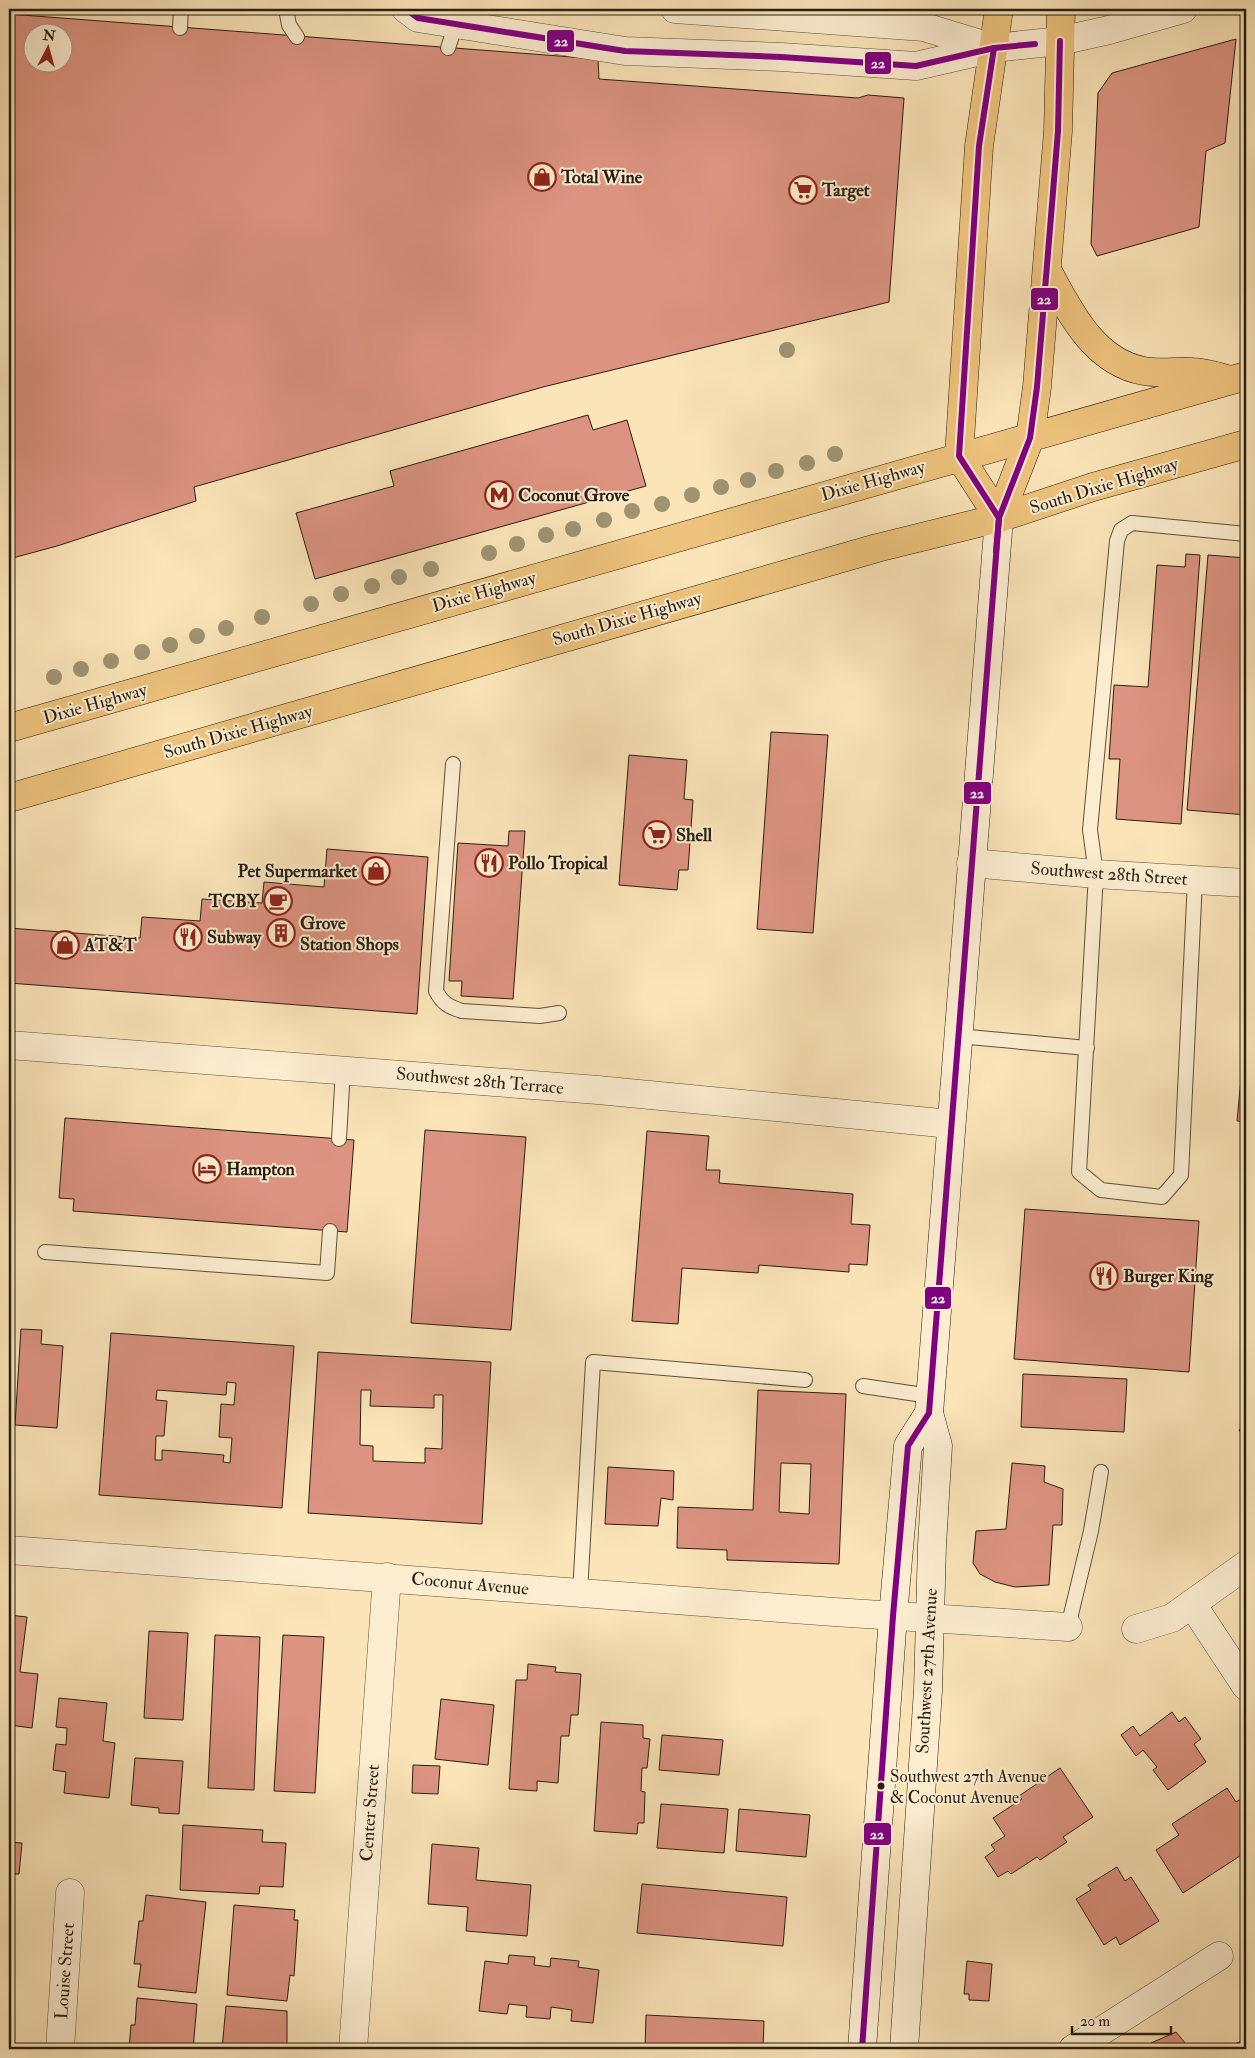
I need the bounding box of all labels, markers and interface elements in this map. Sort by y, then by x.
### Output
north arrow [22,22,72,72]
text: N [41,26,57,45]
line badge: 22 [546,29,575,53]
text: 22 [554,33,568,50]
line badge: 22 [864,51,892,75]
text: 22 [871,55,885,72]
shop icon: Total Wine [527,162,557,192]
place label: Total Wine [560,166,643,189]
supermarket icon: Target [788,175,818,205]
place label: Target [821,179,870,202]
line badge: 22 [1030,287,1059,311]
text: 22 [1037,291,1051,308]
street label: South Dixie Highway [1027,452,1182,520]
street label: Dixie Highway [818,455,929,507]
metro station icon: Coconut Grove [484,480,514,510]
place label: Coconut Grove [518,484,630,507]
street label: Dixie Highway [429,566,540,618]
street label: South Dixie Highway [550,586,705,651]
street label: Dixie Highway [40,678,151,730]
street label: South Dixie Highway [161,699,316,764]
line badge: 22 [963,781,992,805]
text: 22 [970,785,984,802]
supermarket icon: Shell [642,820,672,850]
place label: Shell [676,824,713,847]
restaurant icon: Pollo Tropical [474,848,504,878]
place label: Pollo Tropical [508,852,608,875]
shop icon: Pet Supermarket [361,856,391,886]
street label: Southwest 28th Street [1030,857,1188,891]
place label: Pet Supermarket [238,860,357,883]
cafe icon: TCBY [263,886,293,916]
place label: TCBY [208,890,260,913]
place label: Grove Station Shops [300,912,399,956]
building icon: Grove Station Shops [266,918,296,948]
restaurant icon: Subway [173,922,203,952]
place label: Subway [207,926,262,949]
shop icon: AT&T [50,930,80,960]
place label: AT&T [83,934,137,957]
street label: Southwest 28th Terrace [395,1062,565,1100]
hotel icon: Hampton [192,1154,222,1184]
place label: Hampton [226,1158,296,1181]
restaurant icon: Burger King [1089,1261,1119,1291]
place label: Burger King [1123,1265,1214,1288]
line badge: 22 [924,1286,952,1310]
text: 22 [931,1290,945,1307]
street label: Coconut Avenue [410,1567,530,1601]
street label: Southwest 27th Avenue [911,1587,943,1754]
street label: Center Street [355,1764,385,1862]
place label: Southwest 27th Avenue & Coconut Avenue [890,1766,1047,1808]
marker: Southwest 27th Avenue & Coconut Avenue [876,1781,886,1791]
line badge: 22 [863,1822,892,1846]
text: 22 [870,1826,884,1843]
street label: Louise Street [50,1922,80,2020]
scale bar [1072,2003,1171,2035]
text: 20 m [1080,2012,1110,2031]

